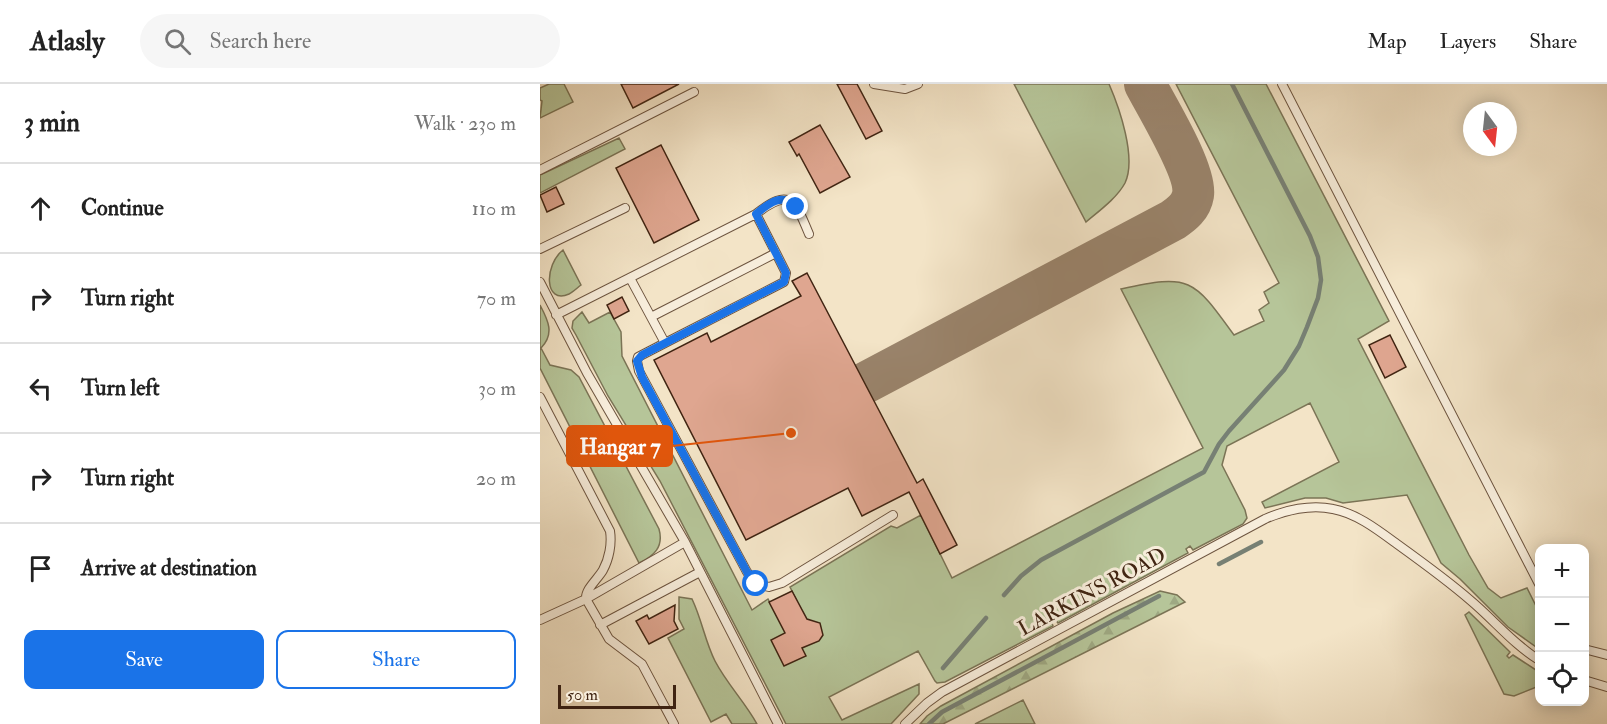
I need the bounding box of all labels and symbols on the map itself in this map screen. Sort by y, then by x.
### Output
north arrow [1463,102,1517,156]
route end [782,193,808,219]
callout: Hangar 7 [567,426,672,466]
text: Hangar 7 [579,433,662,462]
street label: LARKINS ROAD [1013,542,1171,642]
route start [742,570,768,596]
scale bar [558,682,676,710]

